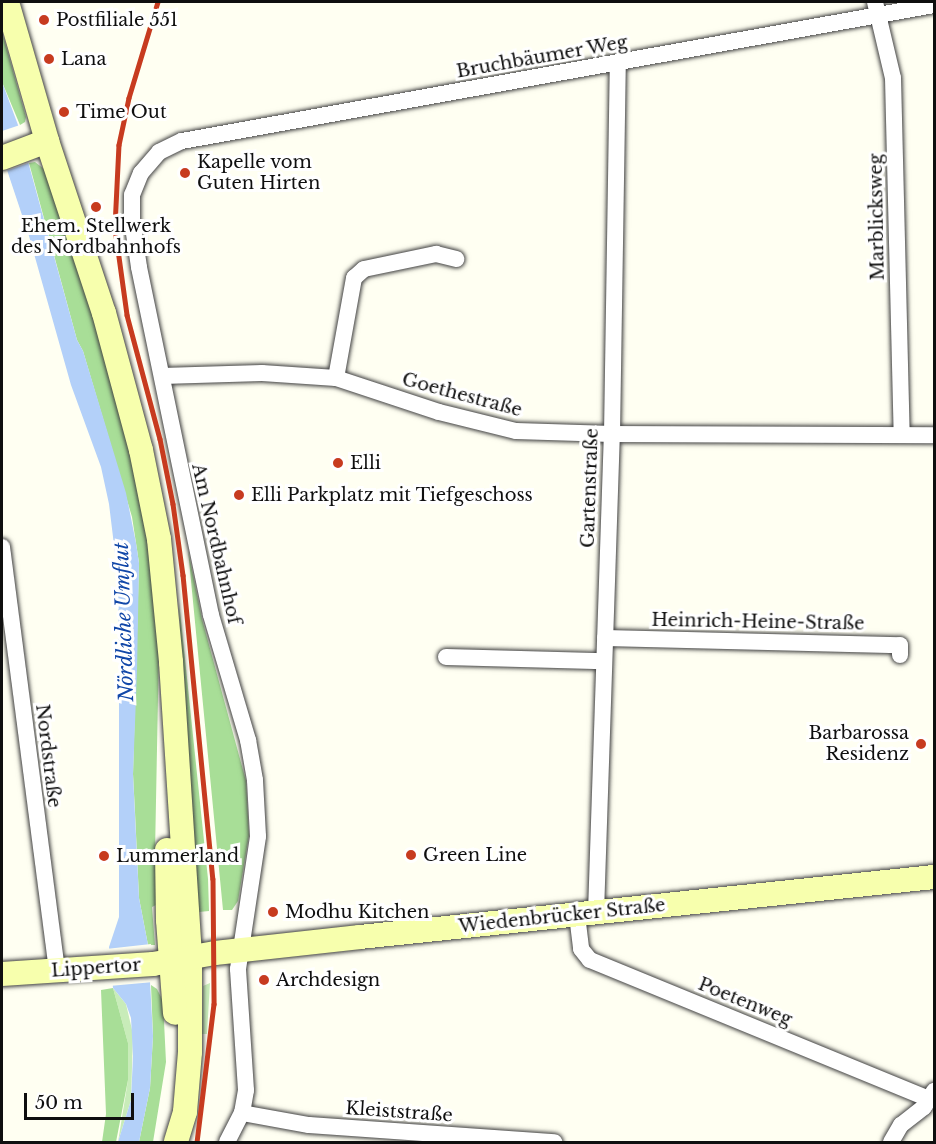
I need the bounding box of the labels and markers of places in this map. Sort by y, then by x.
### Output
place label: Postfiliale 551 [56,9,178,31]
marker: Postfiliale 551 [37,13,51,27]
place label: Lana [61,48,106,70]
marker: Lana [42,52,56,66]
place label: Time Out [76,101,167,123]
marker: Time Out [57,105,71,119]
place label: Kapelle vom Guten Hirten [197,152,320,195]
marker: Kapelle vom Guten Hirten [178,166,192,180]
marker: Ehem. Stellwerk des Nordbahnhofs [89,200,103,214]
place label: Ehem. Stellwerk des Nordbahnhofs [11,216,181,258]
place label: Elli [350,452,381,474]
marker: Elli [331,456,345,470]
place label: Elli Parkplatz mit Tiefgeschoss [251,484,533,506]
marker: Elli Parkplatz mit Tiefgeschoss [232,488,246,502]
place label: Barbarossa Residenz [808,723,909,766]
marker: Barbarossa Residenz [914,737,928,751]
place label: Green Line [423,844,527,866]
place label: Lummerland [116,845,239,867]
marker: Green Line [404,848,418,862]
marker: Lummerland [97,849,111,863]
place label: Modhu Kitchen [285,901,429,923]
marker: Modhu Kitchen [266,905,280,919]
place label: Archdesign [276,969,380,991]
marker: Archdesign [257,973,271,987]

